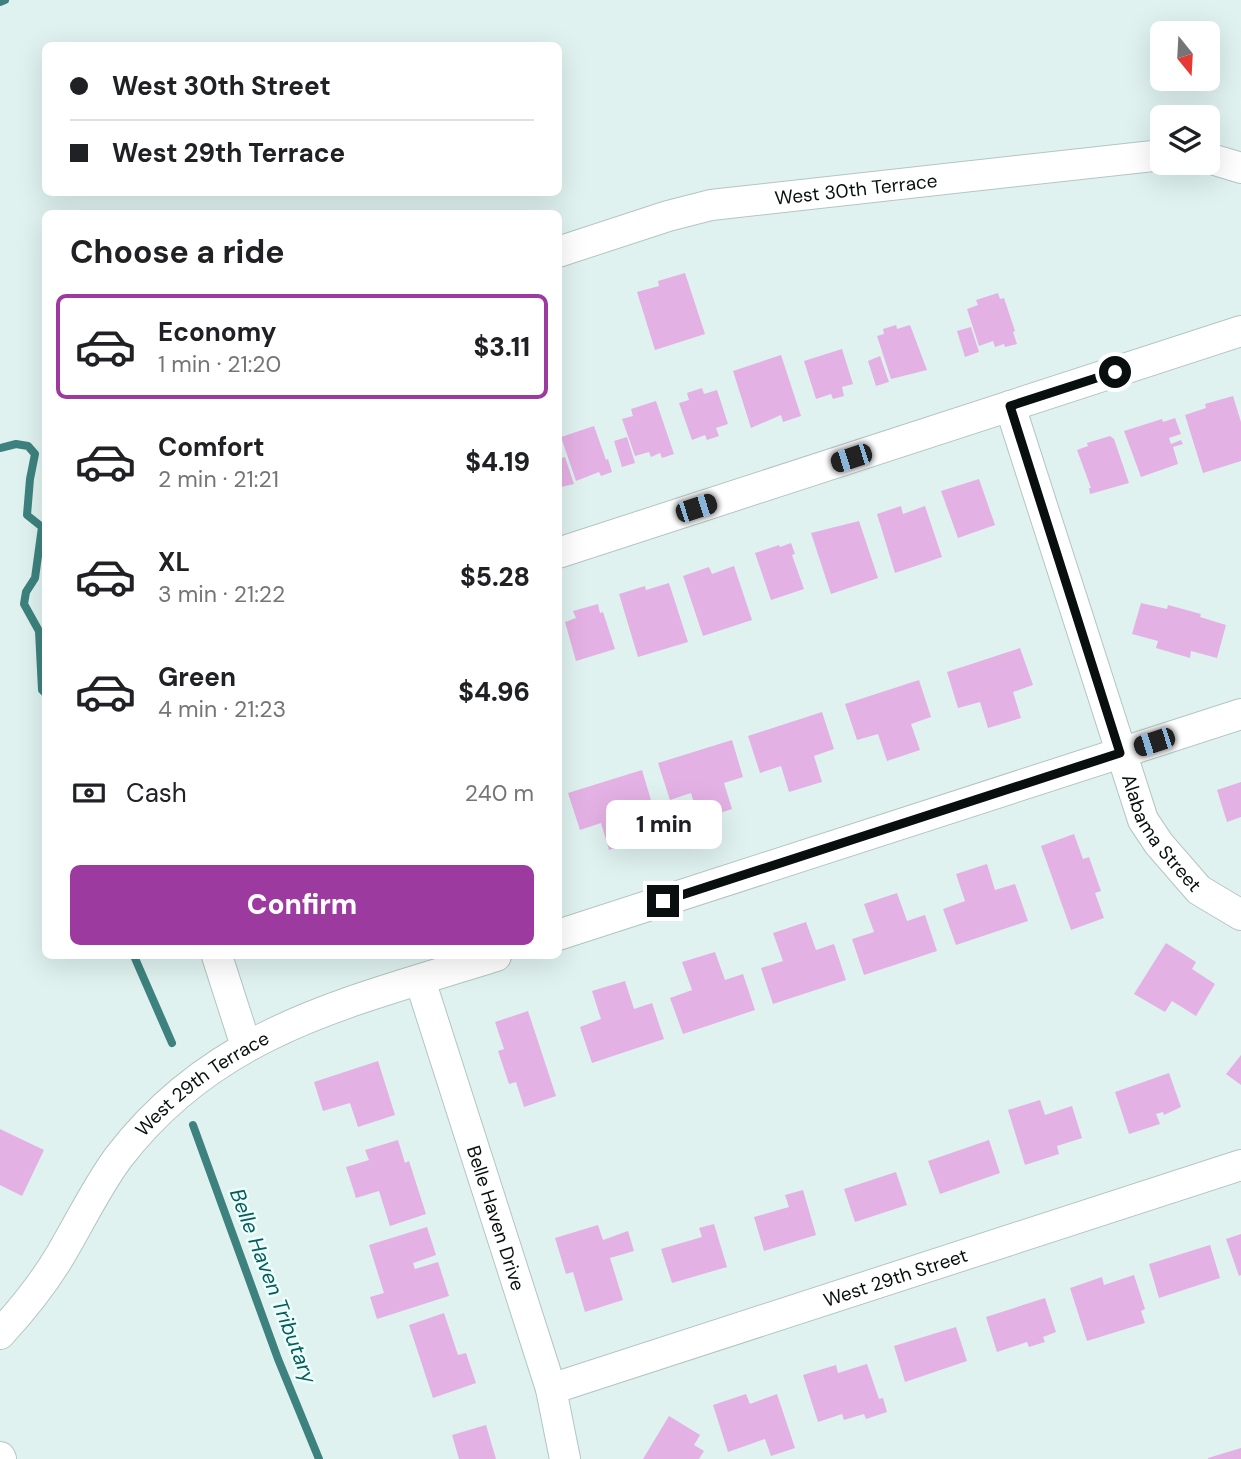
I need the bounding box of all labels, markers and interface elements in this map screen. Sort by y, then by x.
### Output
north arrow [1150,21,1220,91]
map controls [1150,21,1220,175]
text: West 30th Street [112,69,331,103]
button: layers [1150,105,1220,175]
text: West 29th Terrace [112,136,345,170]
street label: West 30th Terrace [773,168,939,210]
text: Choose a ride [70,231,285,273]
icon: car [74,315,137,378]
text: Economy [158,315,276,349]
text: $3.11 [474,330,530,364]
text: 1 min · 21:20 [158,349,281,379]
route start [1099,356,1131,388]
icon: car [74,430,137,493]
text: Comfort [158,430,264,464]
car [828,442,875,474]
text: $4.19 [465,445,530,479]
text: 2 min · 21:21 [158,464,279,494]
car [673,492,720,524]
icon: car [74,545,137,608]
text: XL [158,545,190,579]
text: $5.28 [460,560,530,594]
text: 3 min · 21:22 [158,579,285,609]
icon: car [74,660,137,723]
text: Green [158,660,236,694]
text: $4.96 [458,675,530,709]
text: 4 min · 21:23 [158,694,286,724]
car [1131,726,1178,758]
street label: Alabama Street [1117,771,1207,897]
icon: cash [70,774,108,812]
text: Cash [126,776,187,810]
text: 240 m [465,778,534,808]
callout: 1 min [605,800,721,848]
text: 1 min [636,809,692,839]
button: Confirm [70,865,534,945]
route end [647,885,679,917]
street label: West 29th Terrace [130,1025,273,1141]
street label: Belle Haven Drive [461,1142,531,1294]
water label: Belle Haven Tributary [223,1185,324,1389]
street label: West 29th Street [820,1242,970,1312]

